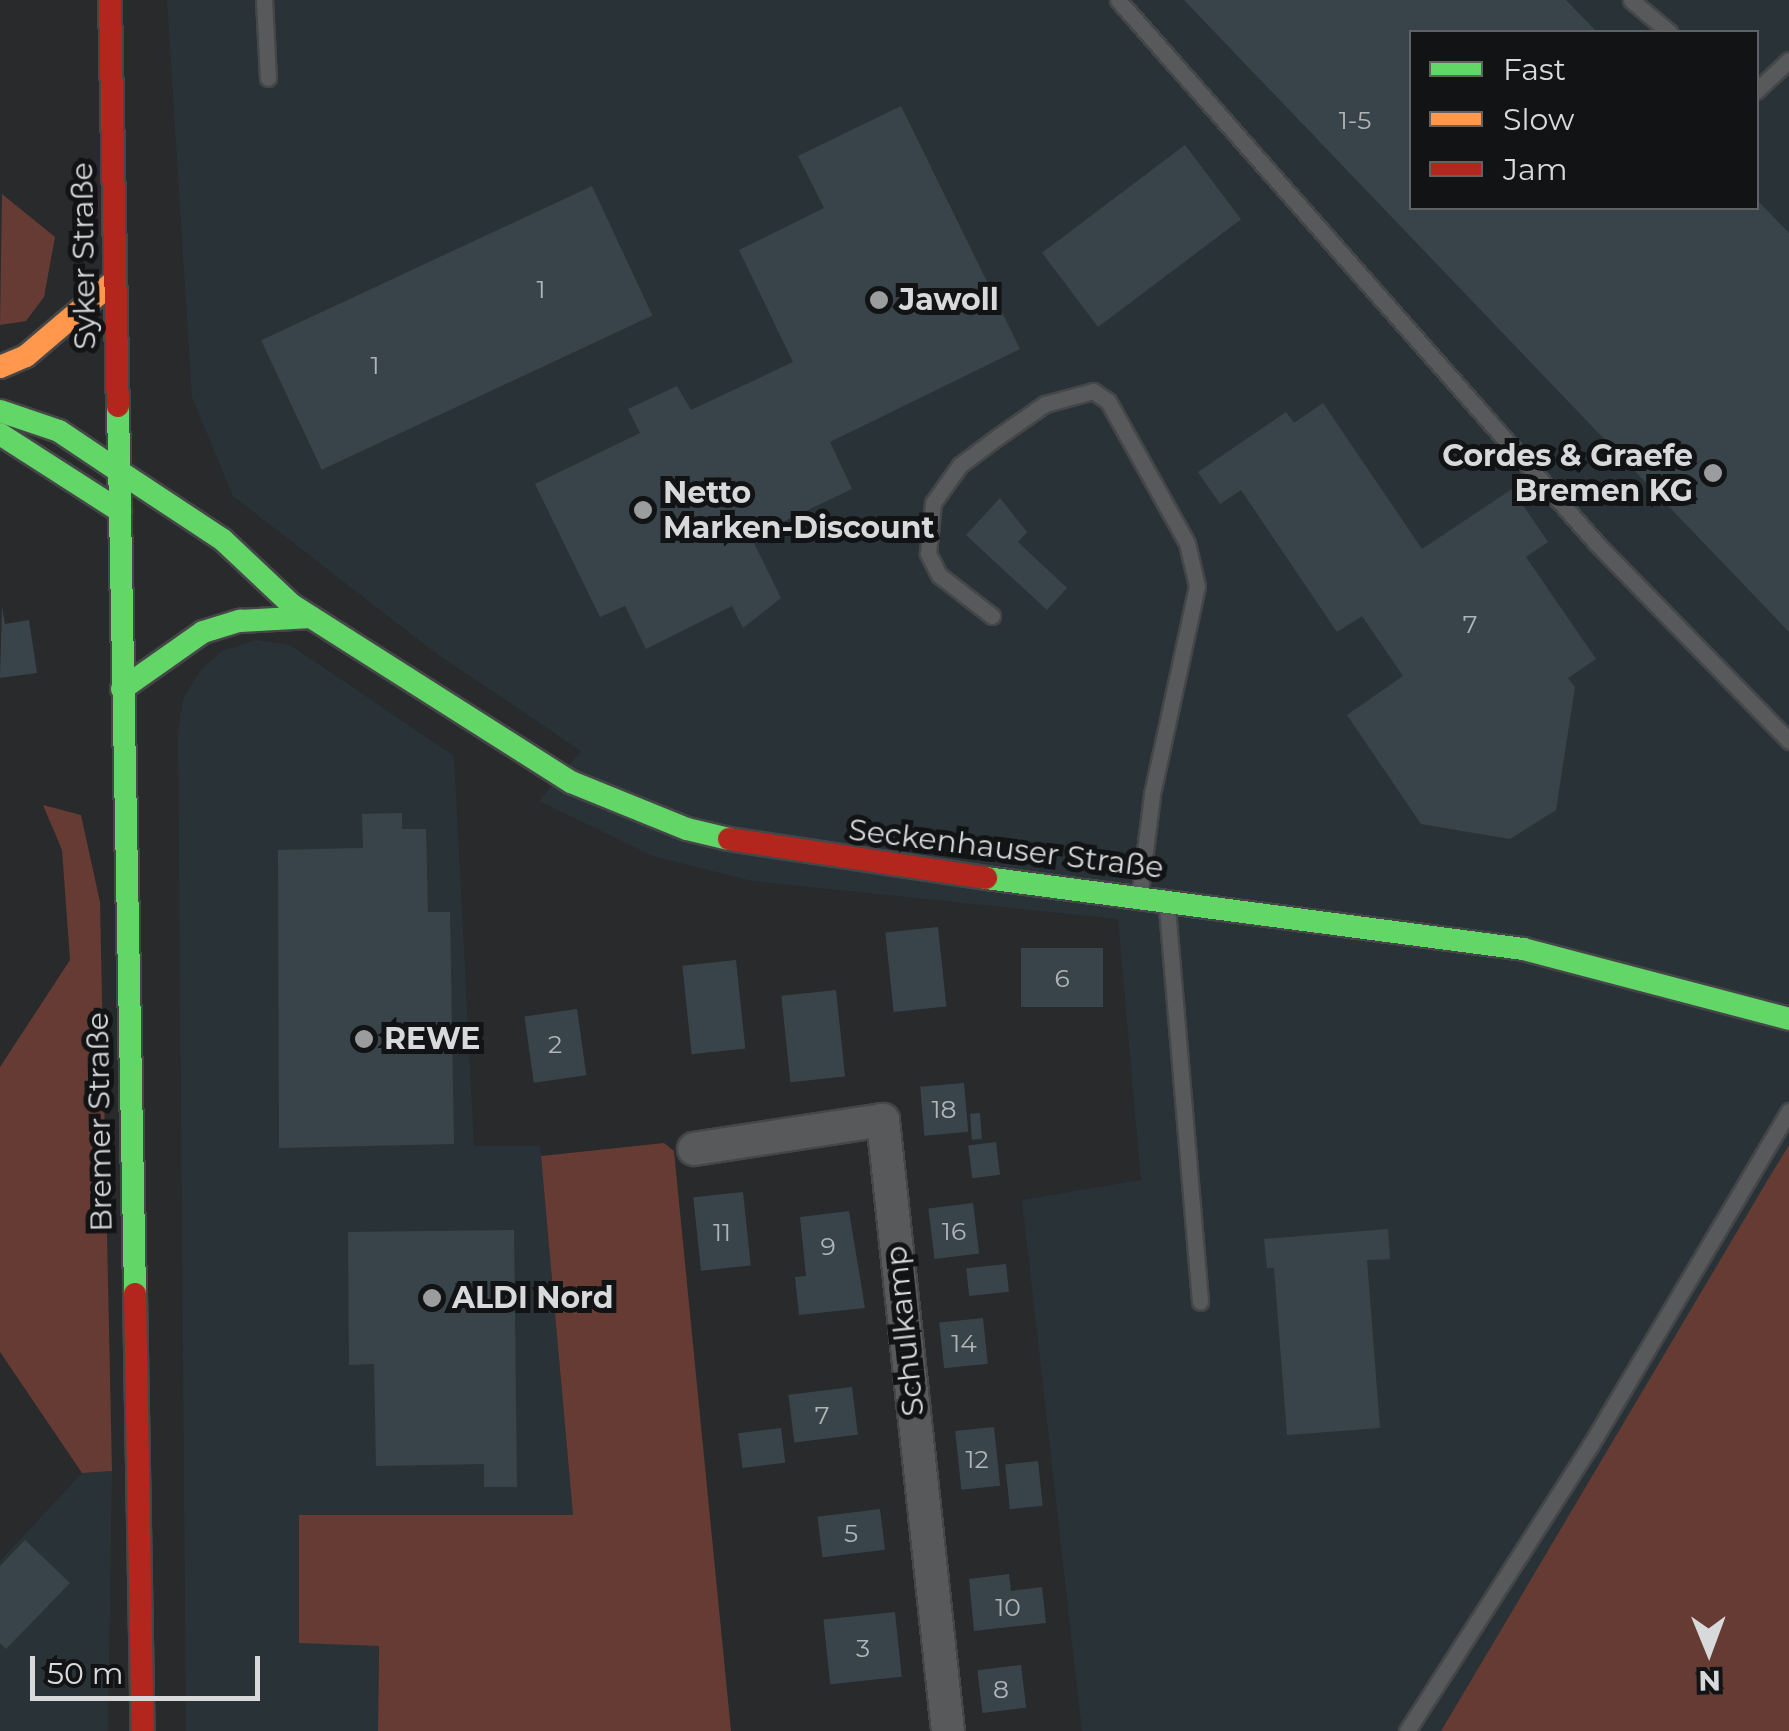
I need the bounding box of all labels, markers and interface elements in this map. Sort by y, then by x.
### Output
legend [1409,30,1759,210]
text: Fast [1503,51,1566,88]
text: Slow [1503,101,1574,138]
house number: 1-5 [1339,105,1371,135]
text: Jam [1503,151,1568,188]
street label: Syker Straße [64,162,104,350]
house number: 1 [536,274,546,304]
place label: Jawoll [899,282,999,318]
marker: Jawoll [868,289,890,311]
house number: 1 [370,350,380,380]
place label: Cordes & Graefe Bremen KG [1442,438,1693,508]
marker: Cordes & Graefe Bremen KG [1702,462,1724,484]
place label: Netto Marken-Discount [663,475,934,546]
marker: Netto Marken-Discount [632,499,654,521]
house number: 7 [1463,609,1477,639]
street label: Seckenhauser Straße [846,812,1166,886]
house number: 6 [1054,963,1070,993]
street label: Bremer Straße [80,1012,120,1232]
place label: REWE [384,1021,480,1057]
marker: REWE [353,1028,375,1050]
house number: 2 [548,1029,562,1059]
house number: 18 [932,1094,956,1124]
house number: 16 [942,1216,966,1246]
house number: 11 [713,1217,731,1247]
house number: 9 [820,1231,836,1261]
street label: Schulkamp [878,1244,932,1418]
place label: ALDI Nord [452,1280,614,1316]
marker: ALDI Nord [421,1287,443,1309]
house number: 14 [951,1328,977,1358]
house number: 7 [815,1400,829,1430]
house number: 12 [965,1444,989,1474]
house number: 5 [844,1518,858,1548]
house number: 10 [995,1592,1021,1622]
north arrow [1659,1601,1759,1701]
house number: 3 [856,1633,870,1663]
scale bar [35,1636,265,1698]
text: 50 m [47,1655,124,1692]
text: N [1698,1664,1721,1698]
house number: 8 [993,1674,1009,1704]

